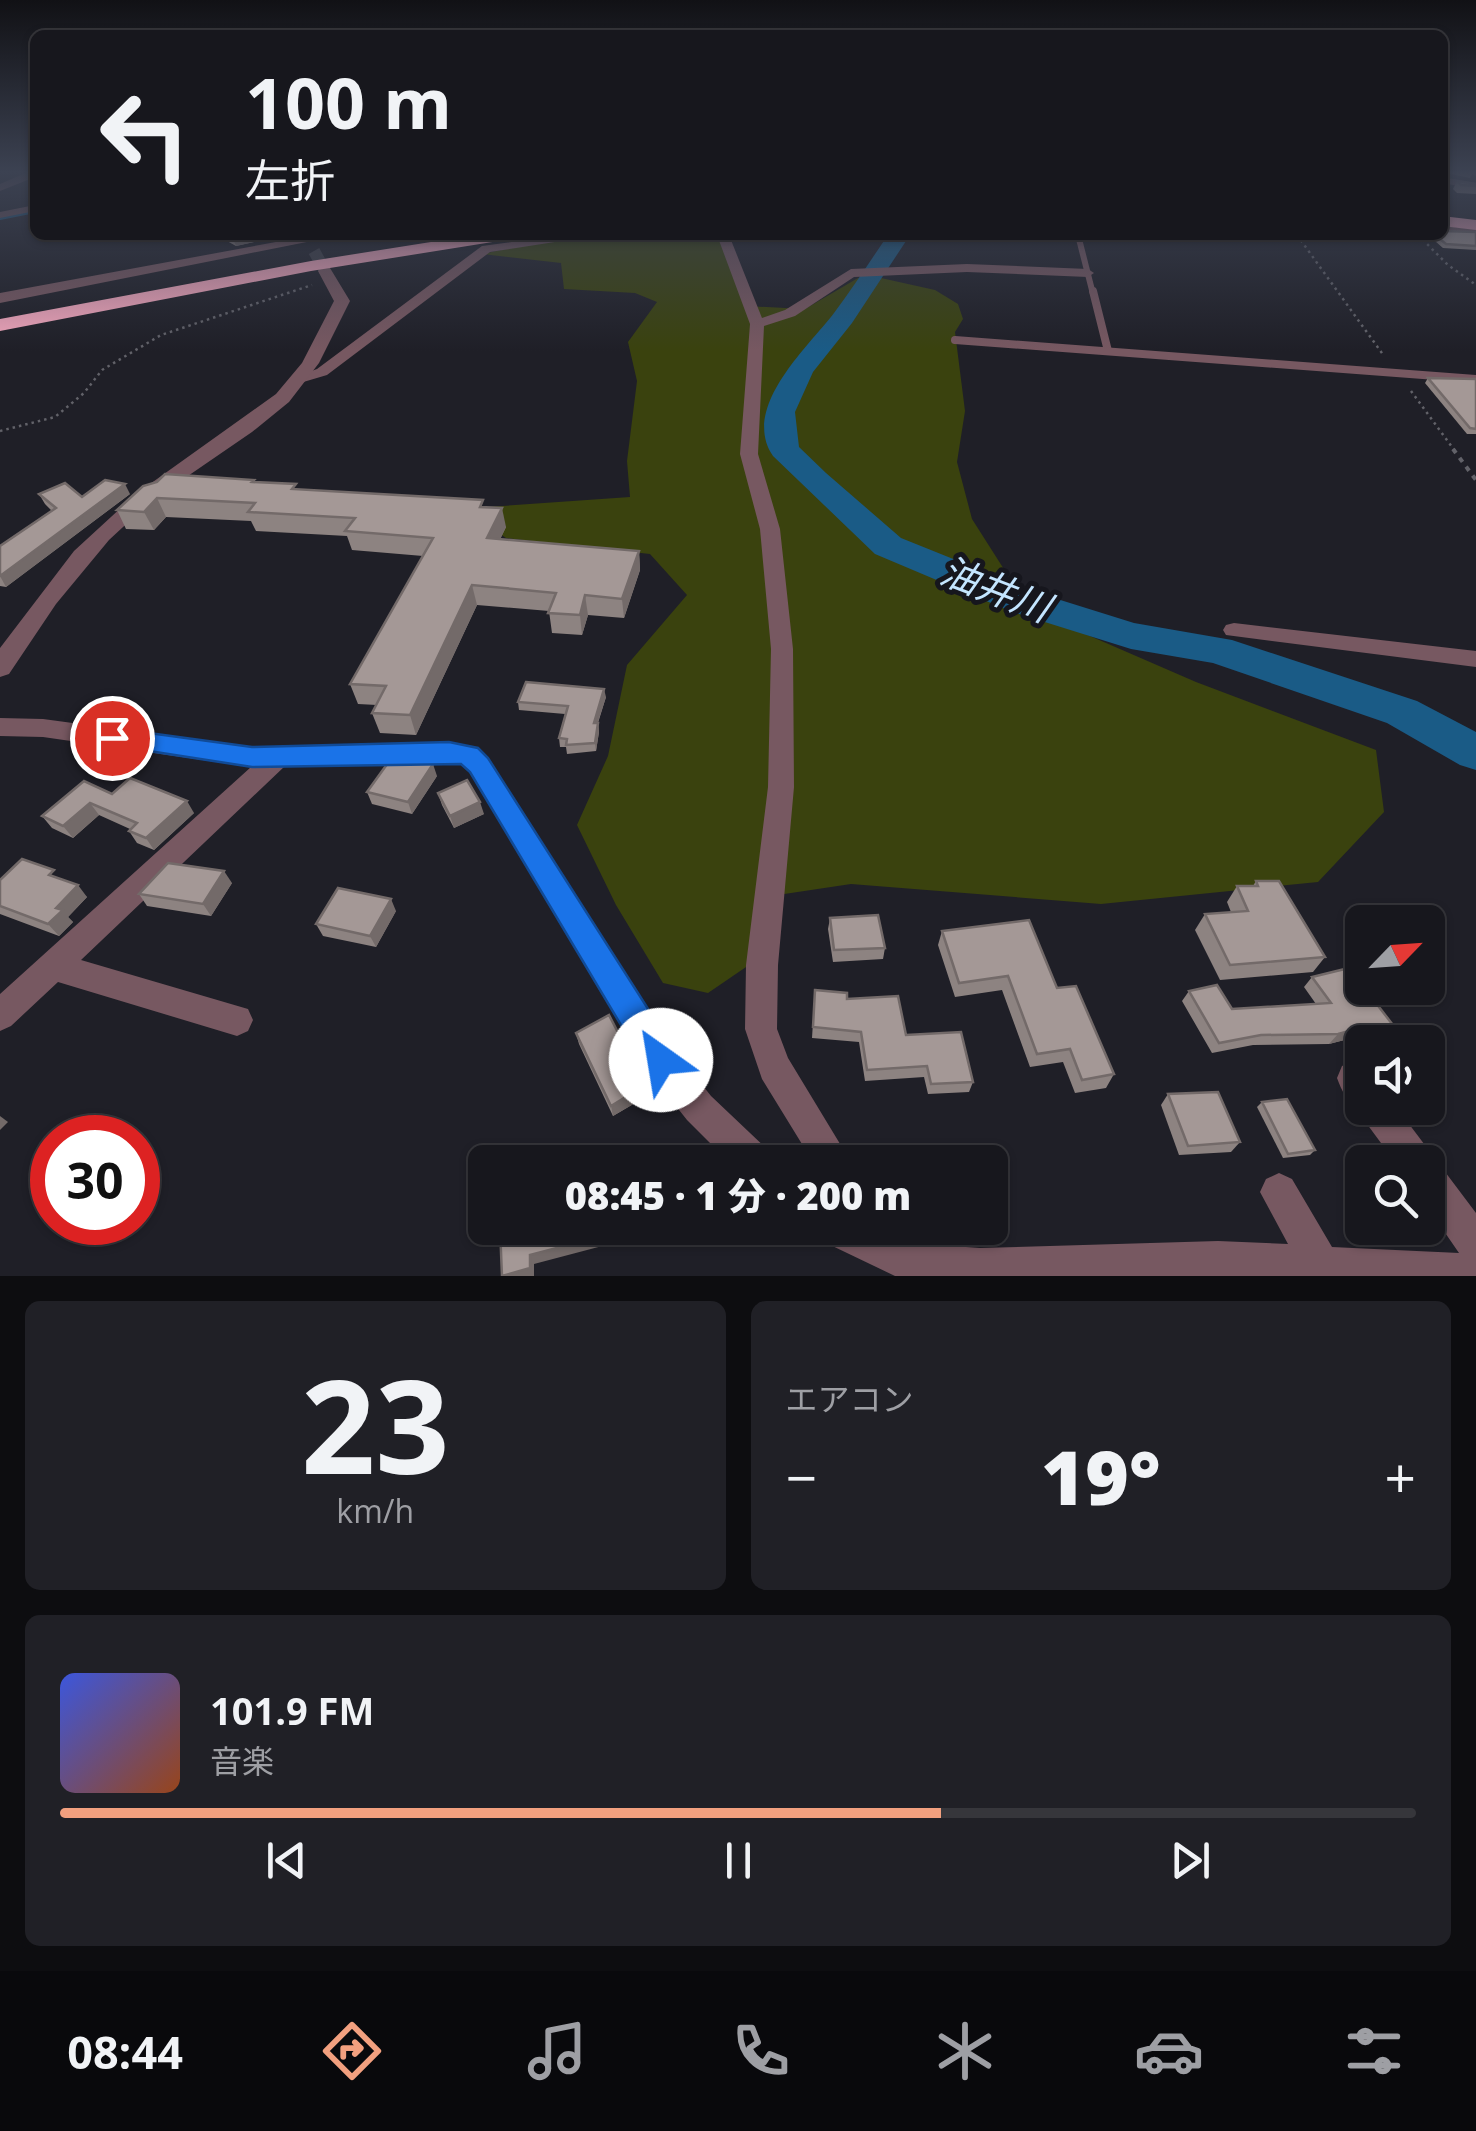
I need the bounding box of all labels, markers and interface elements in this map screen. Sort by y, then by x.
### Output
text: 100 m [245,54,452,150]
icon: left [80,70,210,200]
text: 左折 [245,149,335,210]
water label: 油井川 [933,543,1062,634]
pin [70,696,155,781]
icon: arrive [85,711,140,766]
north arrow [1345,905,1445,1005]
map controls [1345,905,1445,1245]
position arrow [609,1008,713,1112]
button: sound [1345,1025,1445,1125]
speed limit sign: 30 [30,1115,160,1245]
button: search [1345,1145,1445,1245]
text: 08:45 · 1 分 · 200 m [565,1169,911,1221]
text: 23 [301,1335,450,1512]
text: エアコン [786,1377,914,1420]
text: 19° [1041,1425,1161,1527]
text: − [786,1439,817,1514]
text: + [1385,1439,1416,1514]
text: km/h [336,1489,414,1532]
text: 101.9 FM [210,1684,374,1736]
text: 音楽 [210,1739,274,1782]
icon: previous [259,1833,314,1888]
icon: pause [711,1833,766,1888]
icon: next [1163,1833,1218,1888]
icon: directions [317,2016,387,2086]
icon: music [522,2016,592,2086]
icon: phone [726,2016,796,2086]
icon: climate [930,2016,1000,2086]
icon: car [1134,2016,1204,2086]
icon: filters [1339,2016,1409,2086]
text: 08:44 [67,2021,183,2082]

